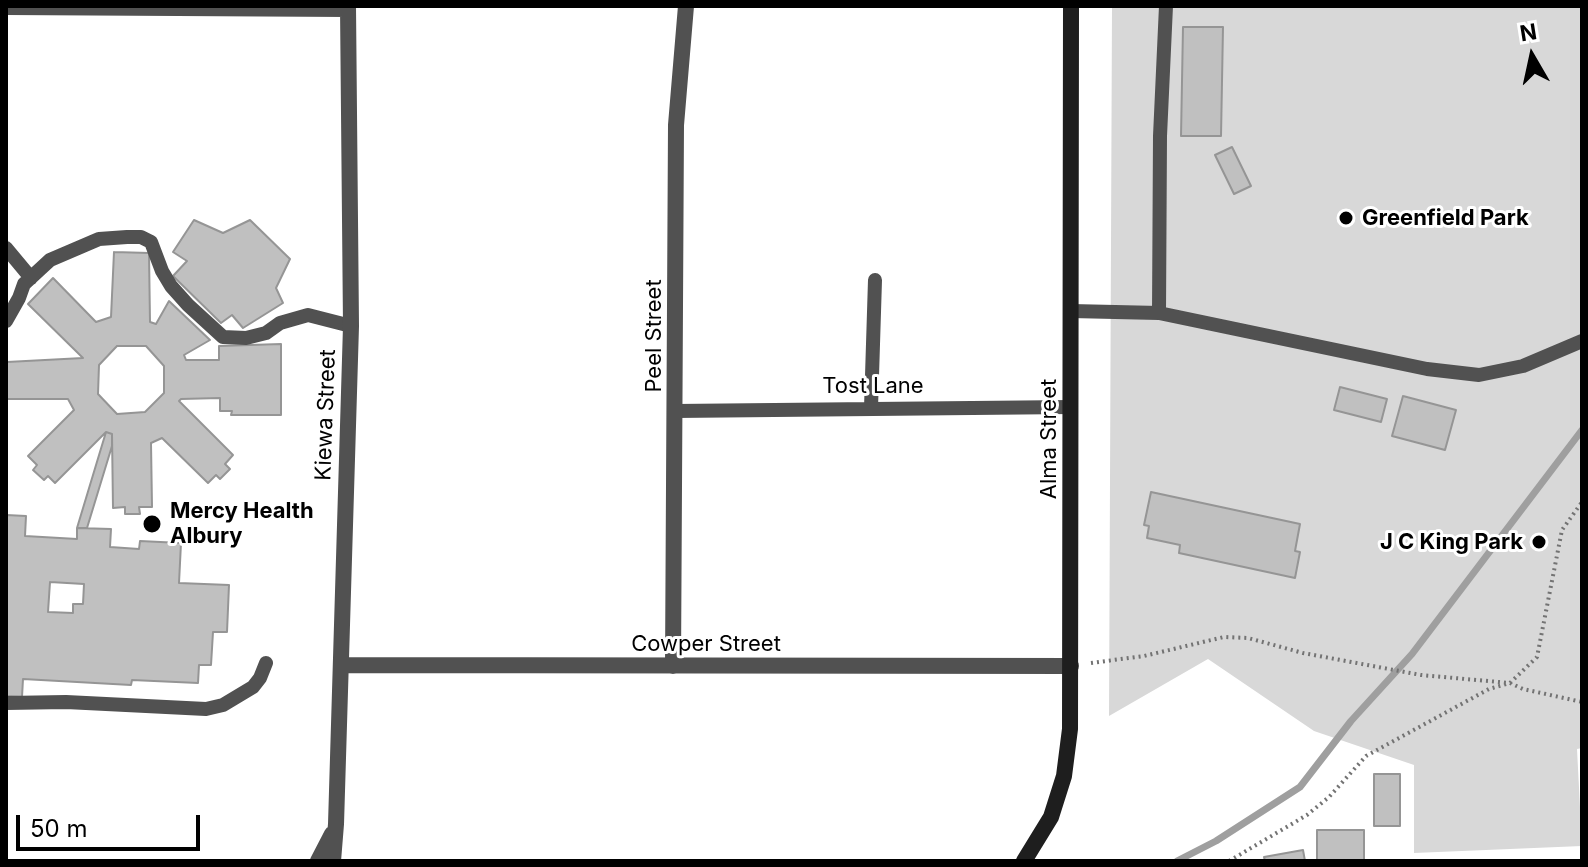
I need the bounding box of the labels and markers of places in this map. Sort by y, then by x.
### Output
place label: Greenfield Park [1362,205,1529,231]
marker: Greenfield Park [1337,209,1355,227]
place label: Mercy Health Albury [170,498,314,550]
marker: Mercy Health Albury [141,513,163,535]
place label: J C King Park [1380,529,1523,555]
marker: J C King Park [1530,533,1548,551]

